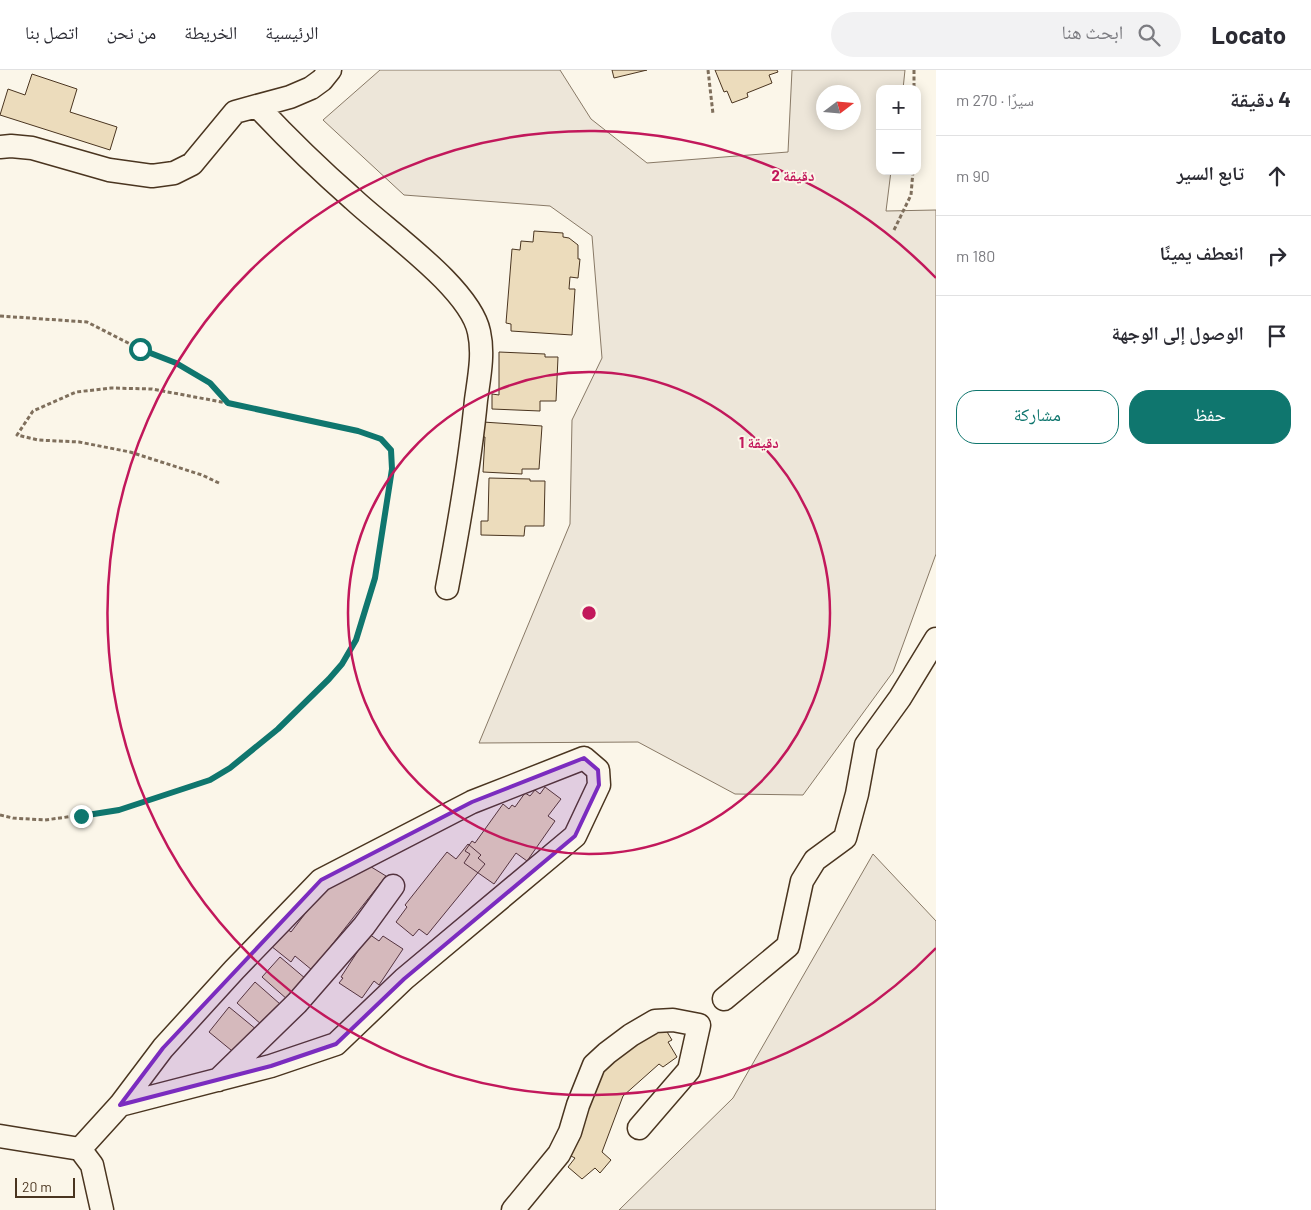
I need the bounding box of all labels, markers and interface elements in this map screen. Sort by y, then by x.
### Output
search box [831,12,1181,57]
text: ابحث هنا [1062,20,1123,43]
text: Locato [1211,20,1286,49]
text: اتصل بنا [25,21,78,43]
text: من نحن [106,21,156,43]
text: الخريطة [184,21,237,43]
text: الرئيسية [265,21,319,43]
icon: search [1135,21,1163,49]
north arrow [816,85,861,130]
map controls [876,85,921,175]
button: + [876,85,921,130]
text: 4 دقيقة [1230,86,1291,111]
text: سيرًا · 270 m [956,90,1034,109]
button: − [876,130,921,175]
text: تابع السير [1177,161,1244,184]
icon: ahead [1263,162,1291,190]
text: 2 دقيقة [772,166,814,184]
text: 90 m [956,166,990,185]
text: انعطف يمينًا [1160,241,1244,264]
icon: right [1263,242,1291,270]
text: 180 m [956,246,995,265]
text: الوصول إلى الوجهة [1111,321,1244,344]
icon: arrive [1263,322,1291,350]
route start [129,338,152,361]
button: مشاركة [956,390,1119,444]
button: حفظ [1129,390,1291,444]
text: 1 دقيقة [739,433,779,451]
centre of rings [580,604,598,622]
route end [70,805,93,828]
scale bar [15,1175,75,1198]
text: 20 m [22,1178,52,1195]

